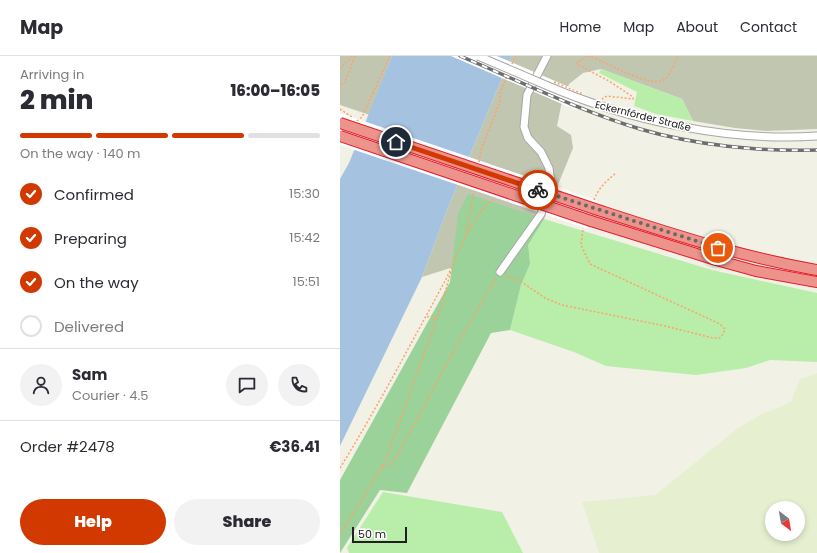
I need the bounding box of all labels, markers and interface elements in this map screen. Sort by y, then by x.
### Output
text: Map [20,14,63,41]
text: Home [559,17,601,37]
text: Map [623,17,654,37]
text: About [676,17,718,37]
text: Contact [740,17,797,37]
text: Arriving in [20,65,84,84]
text: 16:00–16:05 [231,80,320,101]
text: 2 min [20,82,93,118]
street label: Eckernförder Straße [593,97,693,135]
pin [379,125,413,159]
icon: home [385,131,407,153]
text: On the way · 140 m [20,144,140,163]
courier [518,170,558,210]
icon: bike [527,179,549,201]
icon: check [20,183,42,205]
text: Confirmed [54,184,134,205]
text: 15:30 [289,184,320,203]
icon: check [20,227,42,249]
text: Preparing [54,228,127,249]
text: 15:42 [289,228,320,247]
pin [701,231,735,265]
icon: bag [707,237,729,259]
icon: check [20,271,42,293]
text: On the way [54,272,139,293]
text: 15:51 [293,272,320,291]
text: Delivered [54,316,124,337]
button: person [20,364,62,406]
text: Sam [72,364,107,385]
button: chat [226,364,268,406]
button: phone [278,364,320,406]
text: Courier · 4.5 [72,386,148,405]
text: Order #2478 [20,436,115,457]
text: €36.41 [269,436,320,457]
button: Help [20,499,166,545]
button: Share [174,499,320,545]
north arrow [765,501,805,541]
map controls [765,501,805,541]
scale bar [352,525,407,544]
text: 50 m [358,526,386,542]

